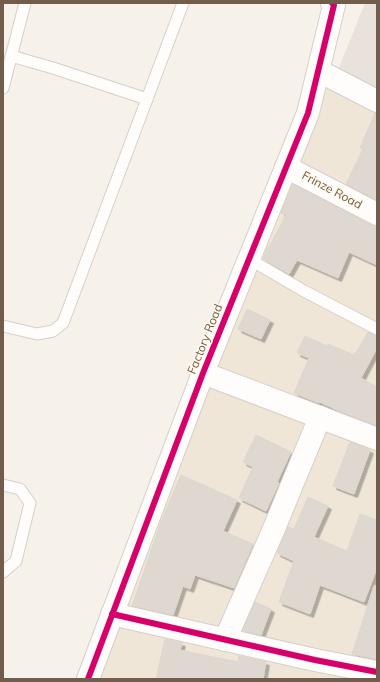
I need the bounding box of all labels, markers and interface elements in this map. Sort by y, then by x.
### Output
street label: Frinze Road [300,167,365,212]
street label: Factory Road [184,302,225,376]

